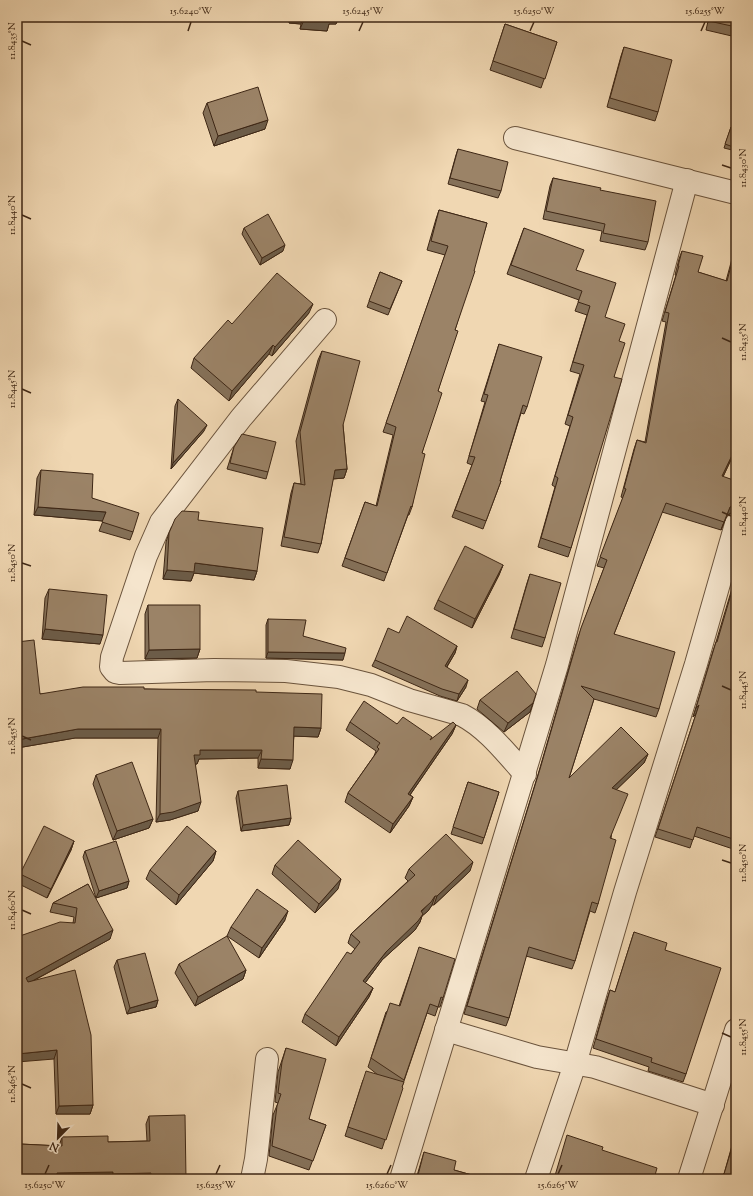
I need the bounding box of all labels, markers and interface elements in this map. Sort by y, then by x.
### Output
text: 15.6240°W [170,4,212,19]
text: 15.6245°W [343,4,383,19]
text: 15.6250°W [514,4,554,19]
text: 15.6255°W [685,4,725,19]
text: 11.8435°N [5,22,20,60]
text: 11.8430°N [736,149,751,187]
text: 11.8440°N [5,195,20,235]
text: 11.8435°N [736,323,751,361]
text: 11.8445°N [5,370,20,408]
text: 11.8440°N [736,496,751,536]
text: 11.8450°N [5,544,20,582]
text: 11.8445°N [736,671,751,709]
text: 11.8455°N [5,718,20,754]
text: 11.8450°N [736,844,751,882]
text: 11.8460°N [5,890,20,930]
text: 11.8455°N [736,1019,751,1055]
text: 11.8465°N [5,1065,20,1103]
north arrow [38,1118,78,1158]
text: N [47,1137,63,1156]
text: 15.6250°W [25,1178,65,1193]
text: 15.6255°W [196,1178,236,1193]
text: 15.6260°W [366,1178,408,1193]
text: 15.6265°W [538,1178,578,1193]

